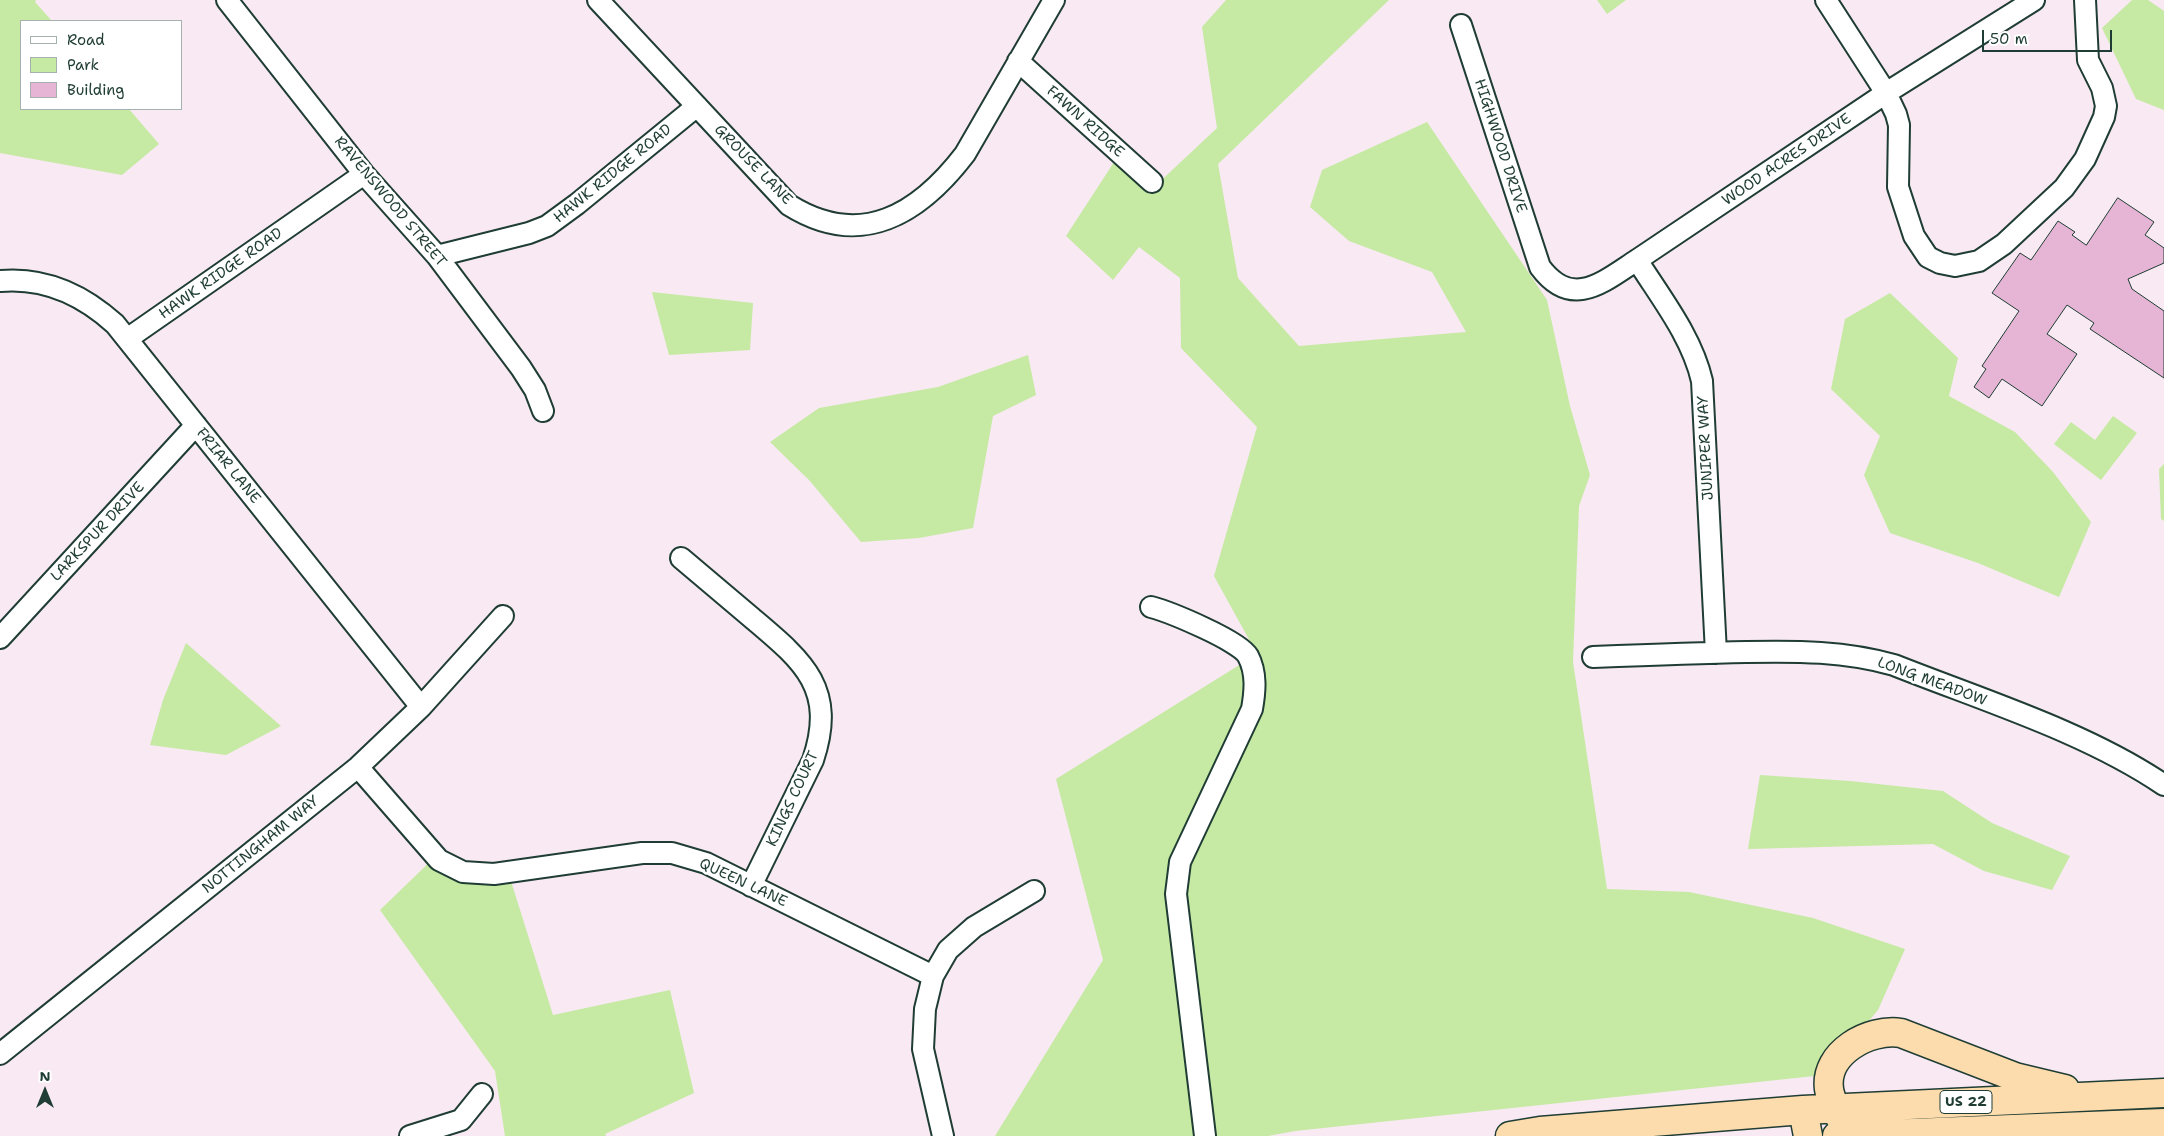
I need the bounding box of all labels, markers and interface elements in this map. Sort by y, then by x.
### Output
legend [20,20,182,110]
scale bar [1984,20,2114,52]
text: 50 m [1990,29,2028,49]
text: Road [67,30,105,50]
text: Park [67,55,99,75]
street label: HIGHWOOD DRIVE [1470,77,1530,215]
text: Building [67,80,124,100]
street label: FAWN RIDGE [1042,82,1128,162]
street label: WOOD ACRES DRIVE [1719,110,1855,210]
street label: HAWK RIDGE ROAD [550,121,676,227]
street label: GROUSE LANE [710,121,796,209]
street label: RAVENSWOOD STREET [330,133,450,271]
street label: HAWK RIDGE ROAD [156,225,286,323]
street label: JUNIPER WAY [1694,395,1718,501]
street label: FRIAR LANE [192,425,264,507]
street label: LARKSPUR DRIVE [47,479,149,585]
street label: LONG MEADOW [1875,654,1989,710]
street label: KINGS COURT [763,748,823,850]
street label: NOTTINGHAM WAY [199,792,323,898]
street label: QUEEN LANE [696,855,790,911]
north arrow [20,1066,70,1116]
text: N [39,1067,51,1085]
road number: US 22 [1940,1090,1992,1114]

